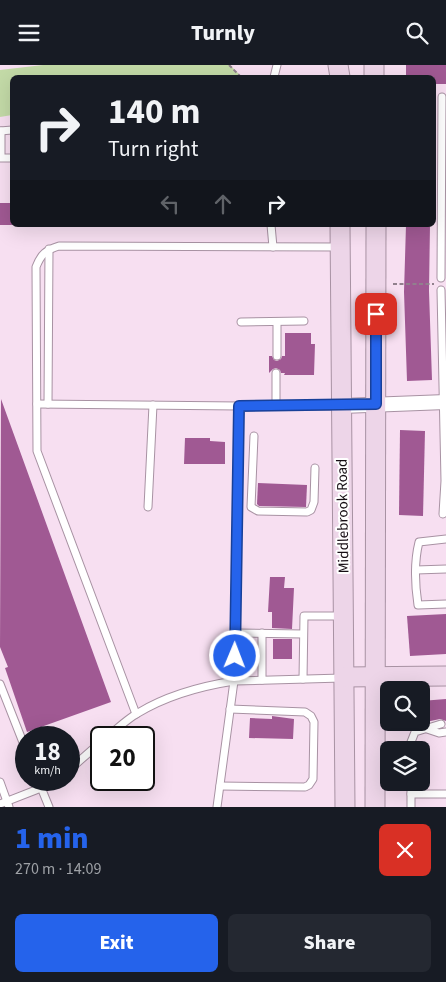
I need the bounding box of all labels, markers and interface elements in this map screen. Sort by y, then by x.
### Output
text: Turnly [191,17,255,49]
icon: menu [15,19,43,47]
icon: search [403,19,431,47]
text: 140 m [108,87,200,137]
icon: right [25,95,90,160]
text: Turn right [108,133,198,165]
icon: left [156,190,184,218]
icon: ahead [209,190,237,218]
icon: right [262,190,290,218]
pin [355,293,397,335]
icon: arrive [362,300,390,328]
street label: Middlebrook Road [332,458,354,574]
position arrow [208,629,260,681]
map controls [380,681,430,791]
button: search [380,681,430,731]
speed limit sign: 20 [90,726,155,791]
text: 18 [34,734,61,770]
button: layers [380,741,430,791]
text: km/h [34,762,61,779]
text: 1 min [15,817,89,860]
button: close [379,824,431,876]
text: 270 m · 14:09 [15,858,102,880]
button: Exit [15,914,218,972]
button: Share [228,914,431,972]

